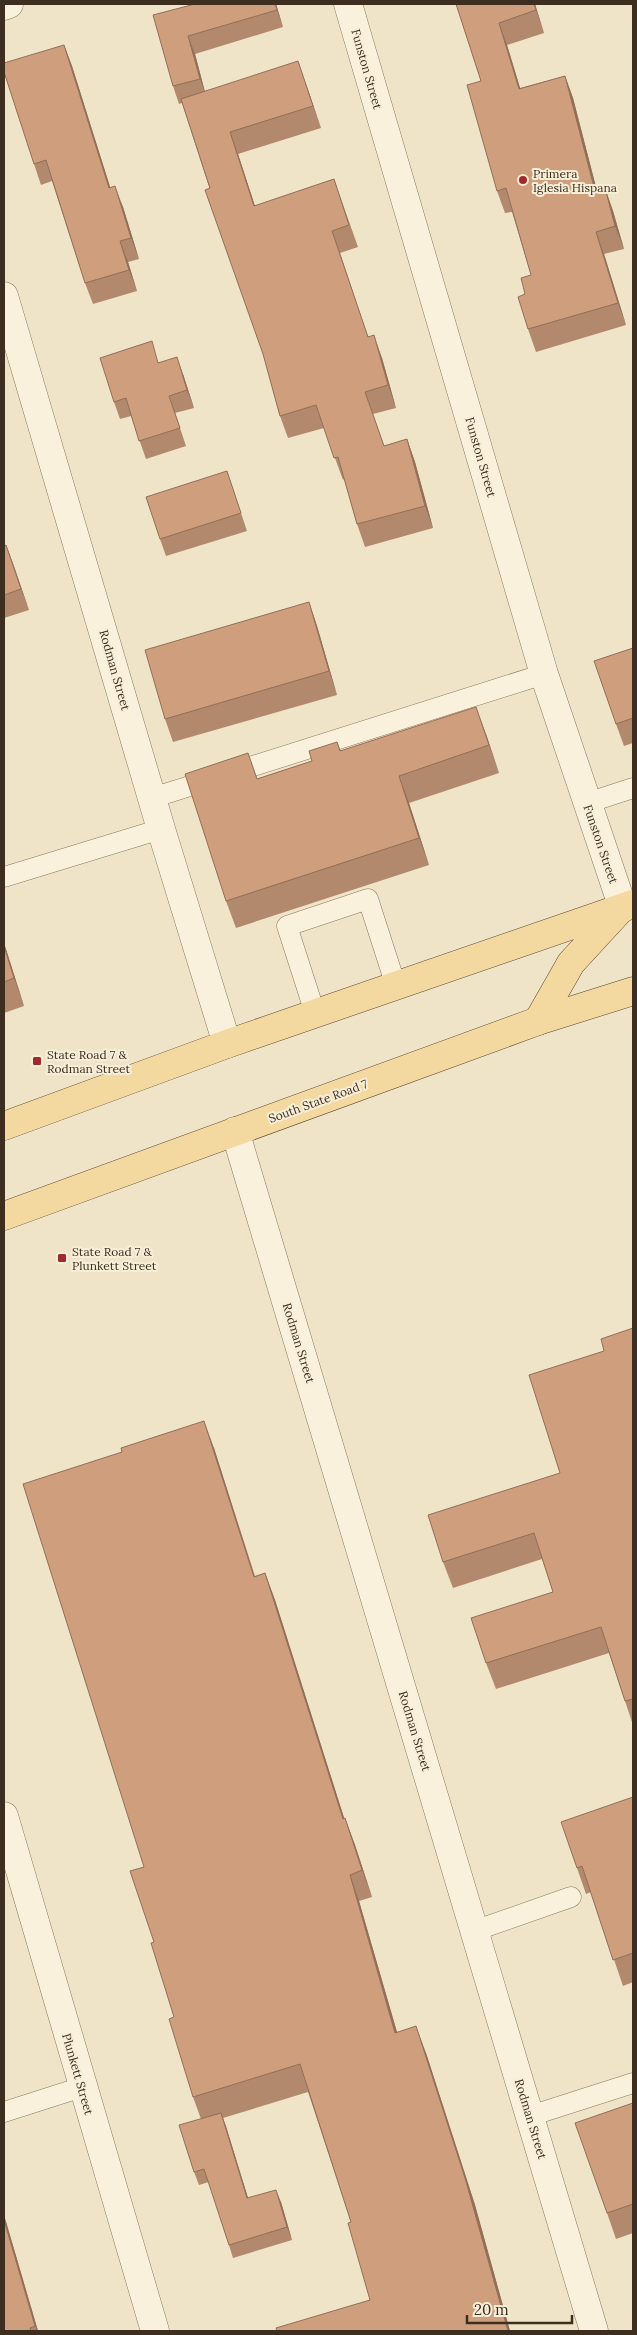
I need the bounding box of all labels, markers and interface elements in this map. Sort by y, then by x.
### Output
street label: Funston Street [348,27,386,111]
place label: Primera Iglesia Hispana [533,166,617,195]
marker: Primera Iglesia Hispana [517,174,529,186]
street label: Funston Street [462,415,500,499]
street label: Rodman Street [96,628,134,712]
street label: Funston Street [580,803,622,886]
place label: State Road 7 & Rodman Street [47,1047,130,1076]
marker: State Road 7 & Rodman Street [31,1055,43,1067]
street label: South State Road 7 [266,1076,370,1126]
place label: State Road 7 & Plunkett Street [72,1244,157,1273]
marker: State Road 7 & Plunkett Street [56,1252,68,1264]
street label: Rodman Street [280,1301,318,1385]
street label: Rodman Street [396,1689,434,1773]
street label: Plunkett Street [59,2031,97,2117]
street label: Rodman Street [512,2077,550,2161]
scale bar [467,2292,572,2324]
text: 20 m [474,2300,509,2319]

